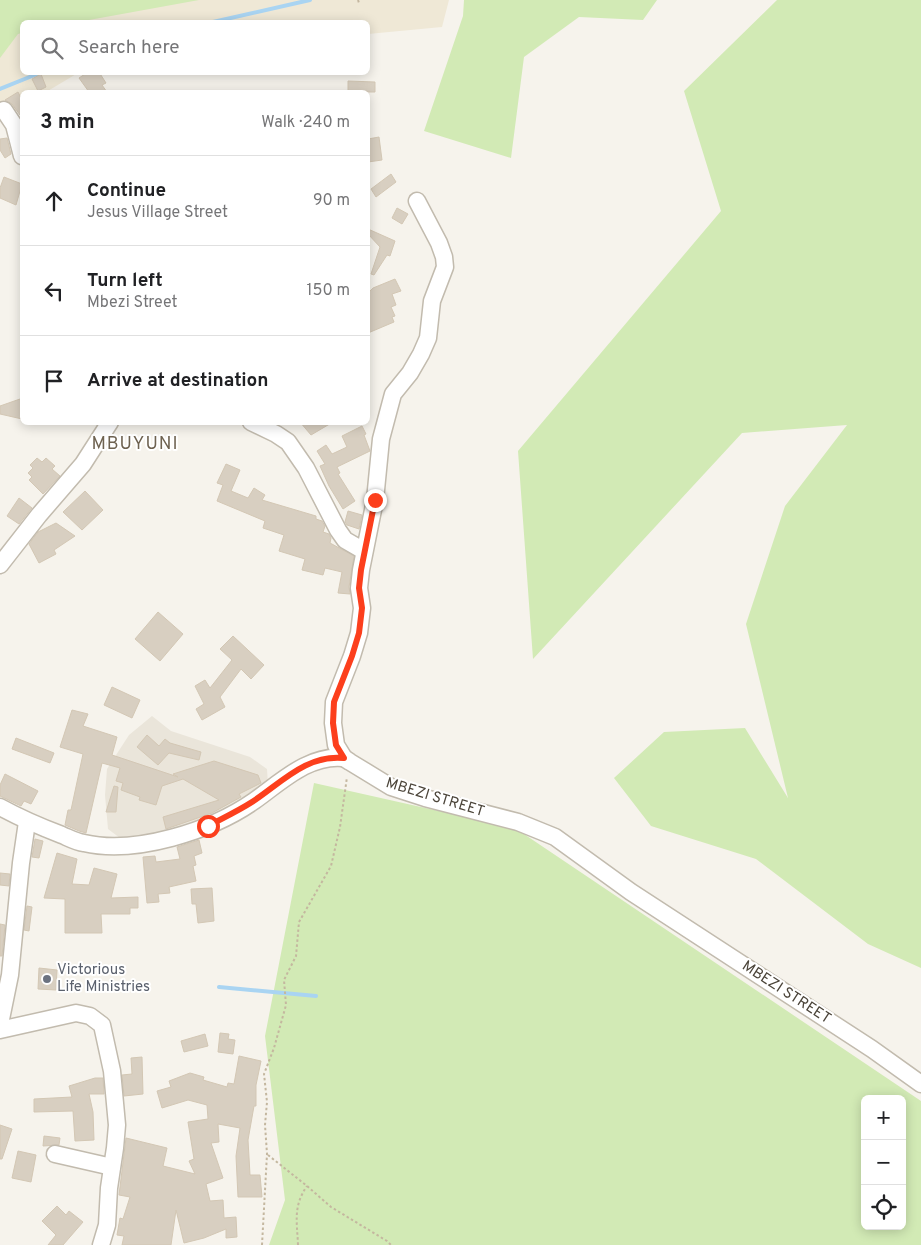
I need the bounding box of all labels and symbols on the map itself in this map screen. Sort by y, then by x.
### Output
district label: MBUYUNI [91,433,179,456]
route end [364,489,387,512]
street label: MBEZI STREET [383,774,487,822]
route start [197,815,220,838]
street label: MBEZI STREET [738,957,834,1029]
place label: Victorious Life Ministries [57,961,150,997]
marker: Victorious Life Ministries [41,973,53,985]

